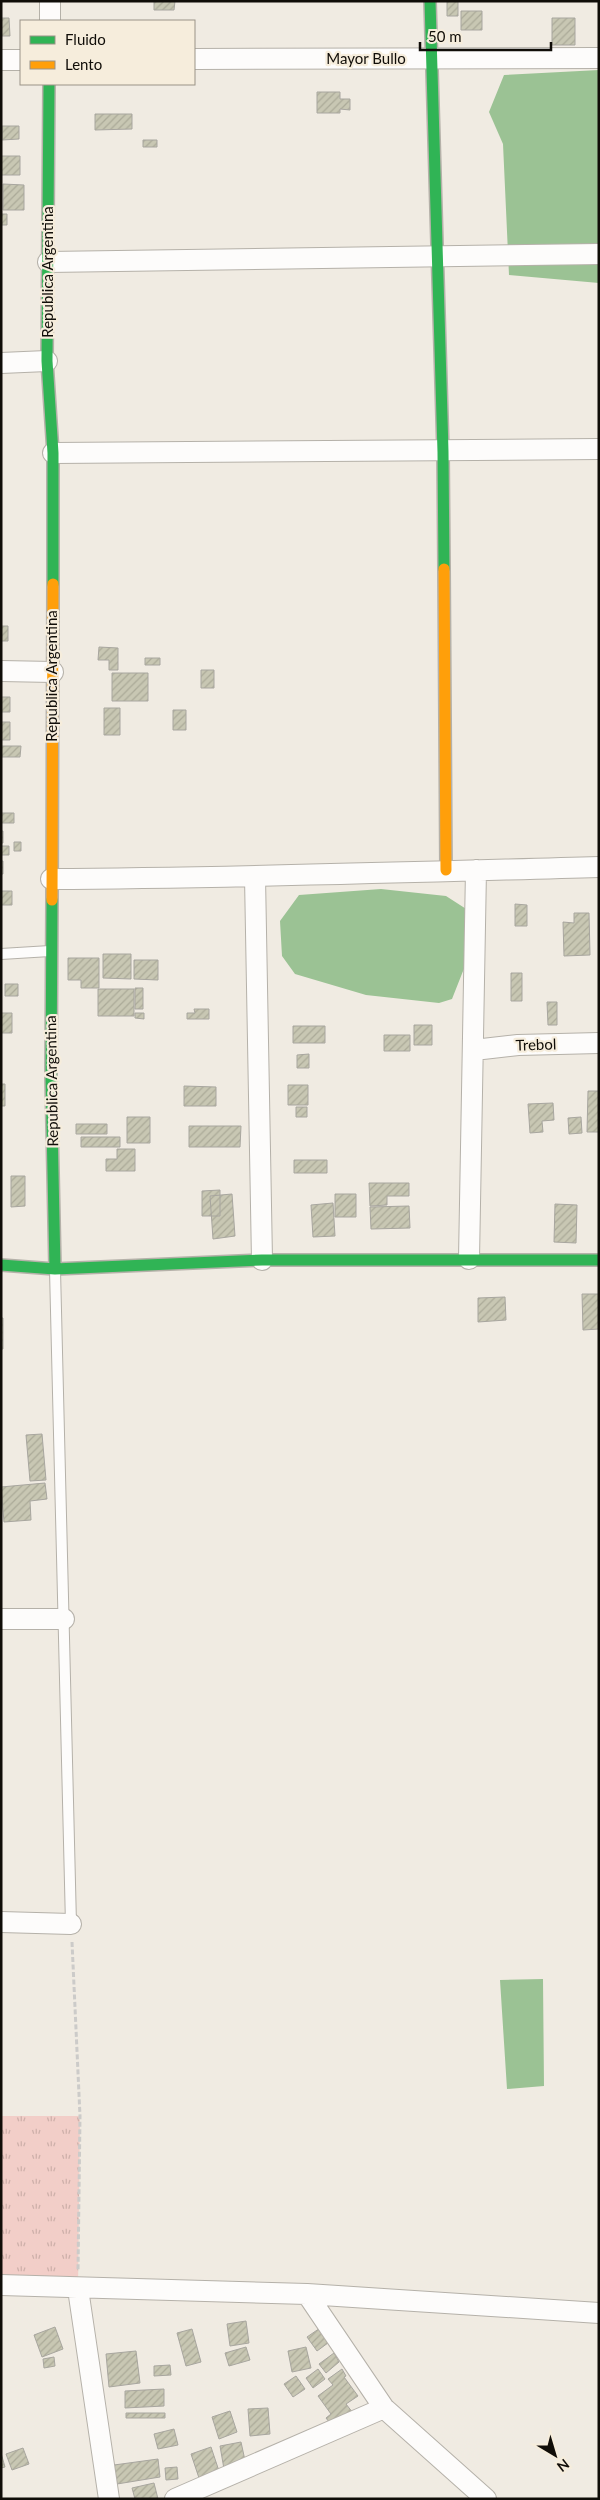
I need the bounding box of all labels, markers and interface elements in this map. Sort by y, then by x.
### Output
legend [20,20,195,85]
scale bar [420,20,551,52]
text: 50 m [428,27,462,45]
text: Fluido [65,30,106,48]
street label: Mayor Bullo [326,49,406,67]
text: Lento [65,55,102,73]
street label: Republica Argentina [38,206,56,338]
street label: Republica Argentina [42,610,60,742]
street label: Republica Argentina [41,1015,61,1147]
street label: Trebol [515,1034,557,1054]
north arrow [530,2430,580,2480]
text: N [554,2456,573,2476]

